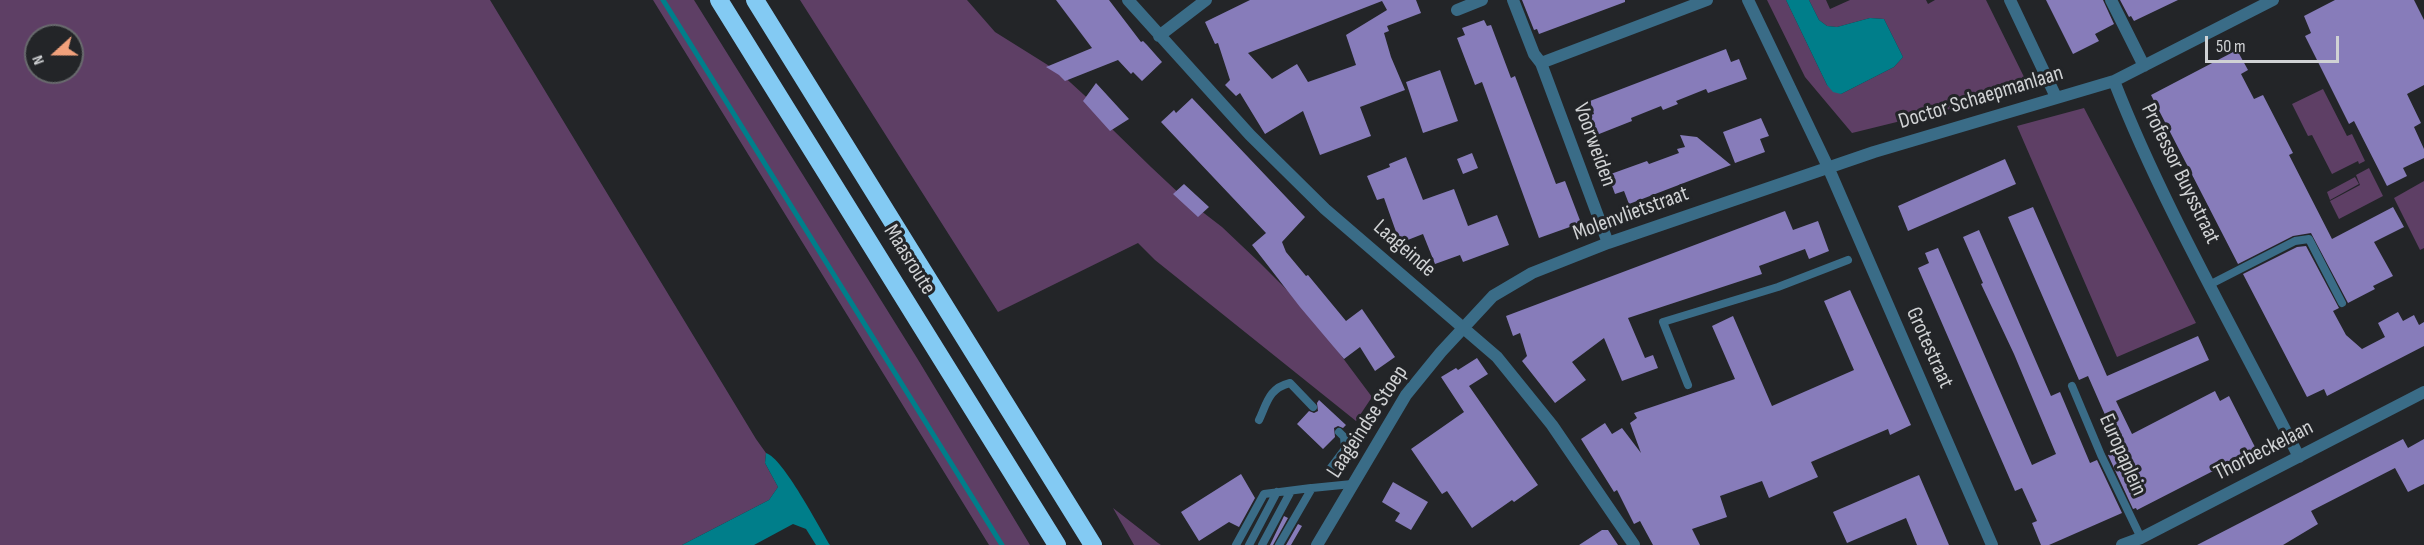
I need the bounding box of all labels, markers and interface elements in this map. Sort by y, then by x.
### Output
north arrow [24,24,84,84]
scale bar [2208,24,2342,62]
text: 50 m [2216,36,2246,57]
text: N [28,53,49,67]
street label: Doctor Schaepmanlaan [1896,60,2066,136]
street label: Voorweiden [1567,100,1621,190]
street label: Professor Buysstraat [2135,100,2225,248]
street label: Molenvlietstraat [1570,181,1692,247]
street label: Laageinde [1367,215,1441,283]
street label: Maasroute [877,220,941,300]
street label: Grotestraat [1900,303,1958,393]
street label: Laageindse Stoep [1322,361,1414,483]
street label: Europaplein [2092,410,2152,500]
street label: Thorbeckelaan [2210,415,2318,487]

